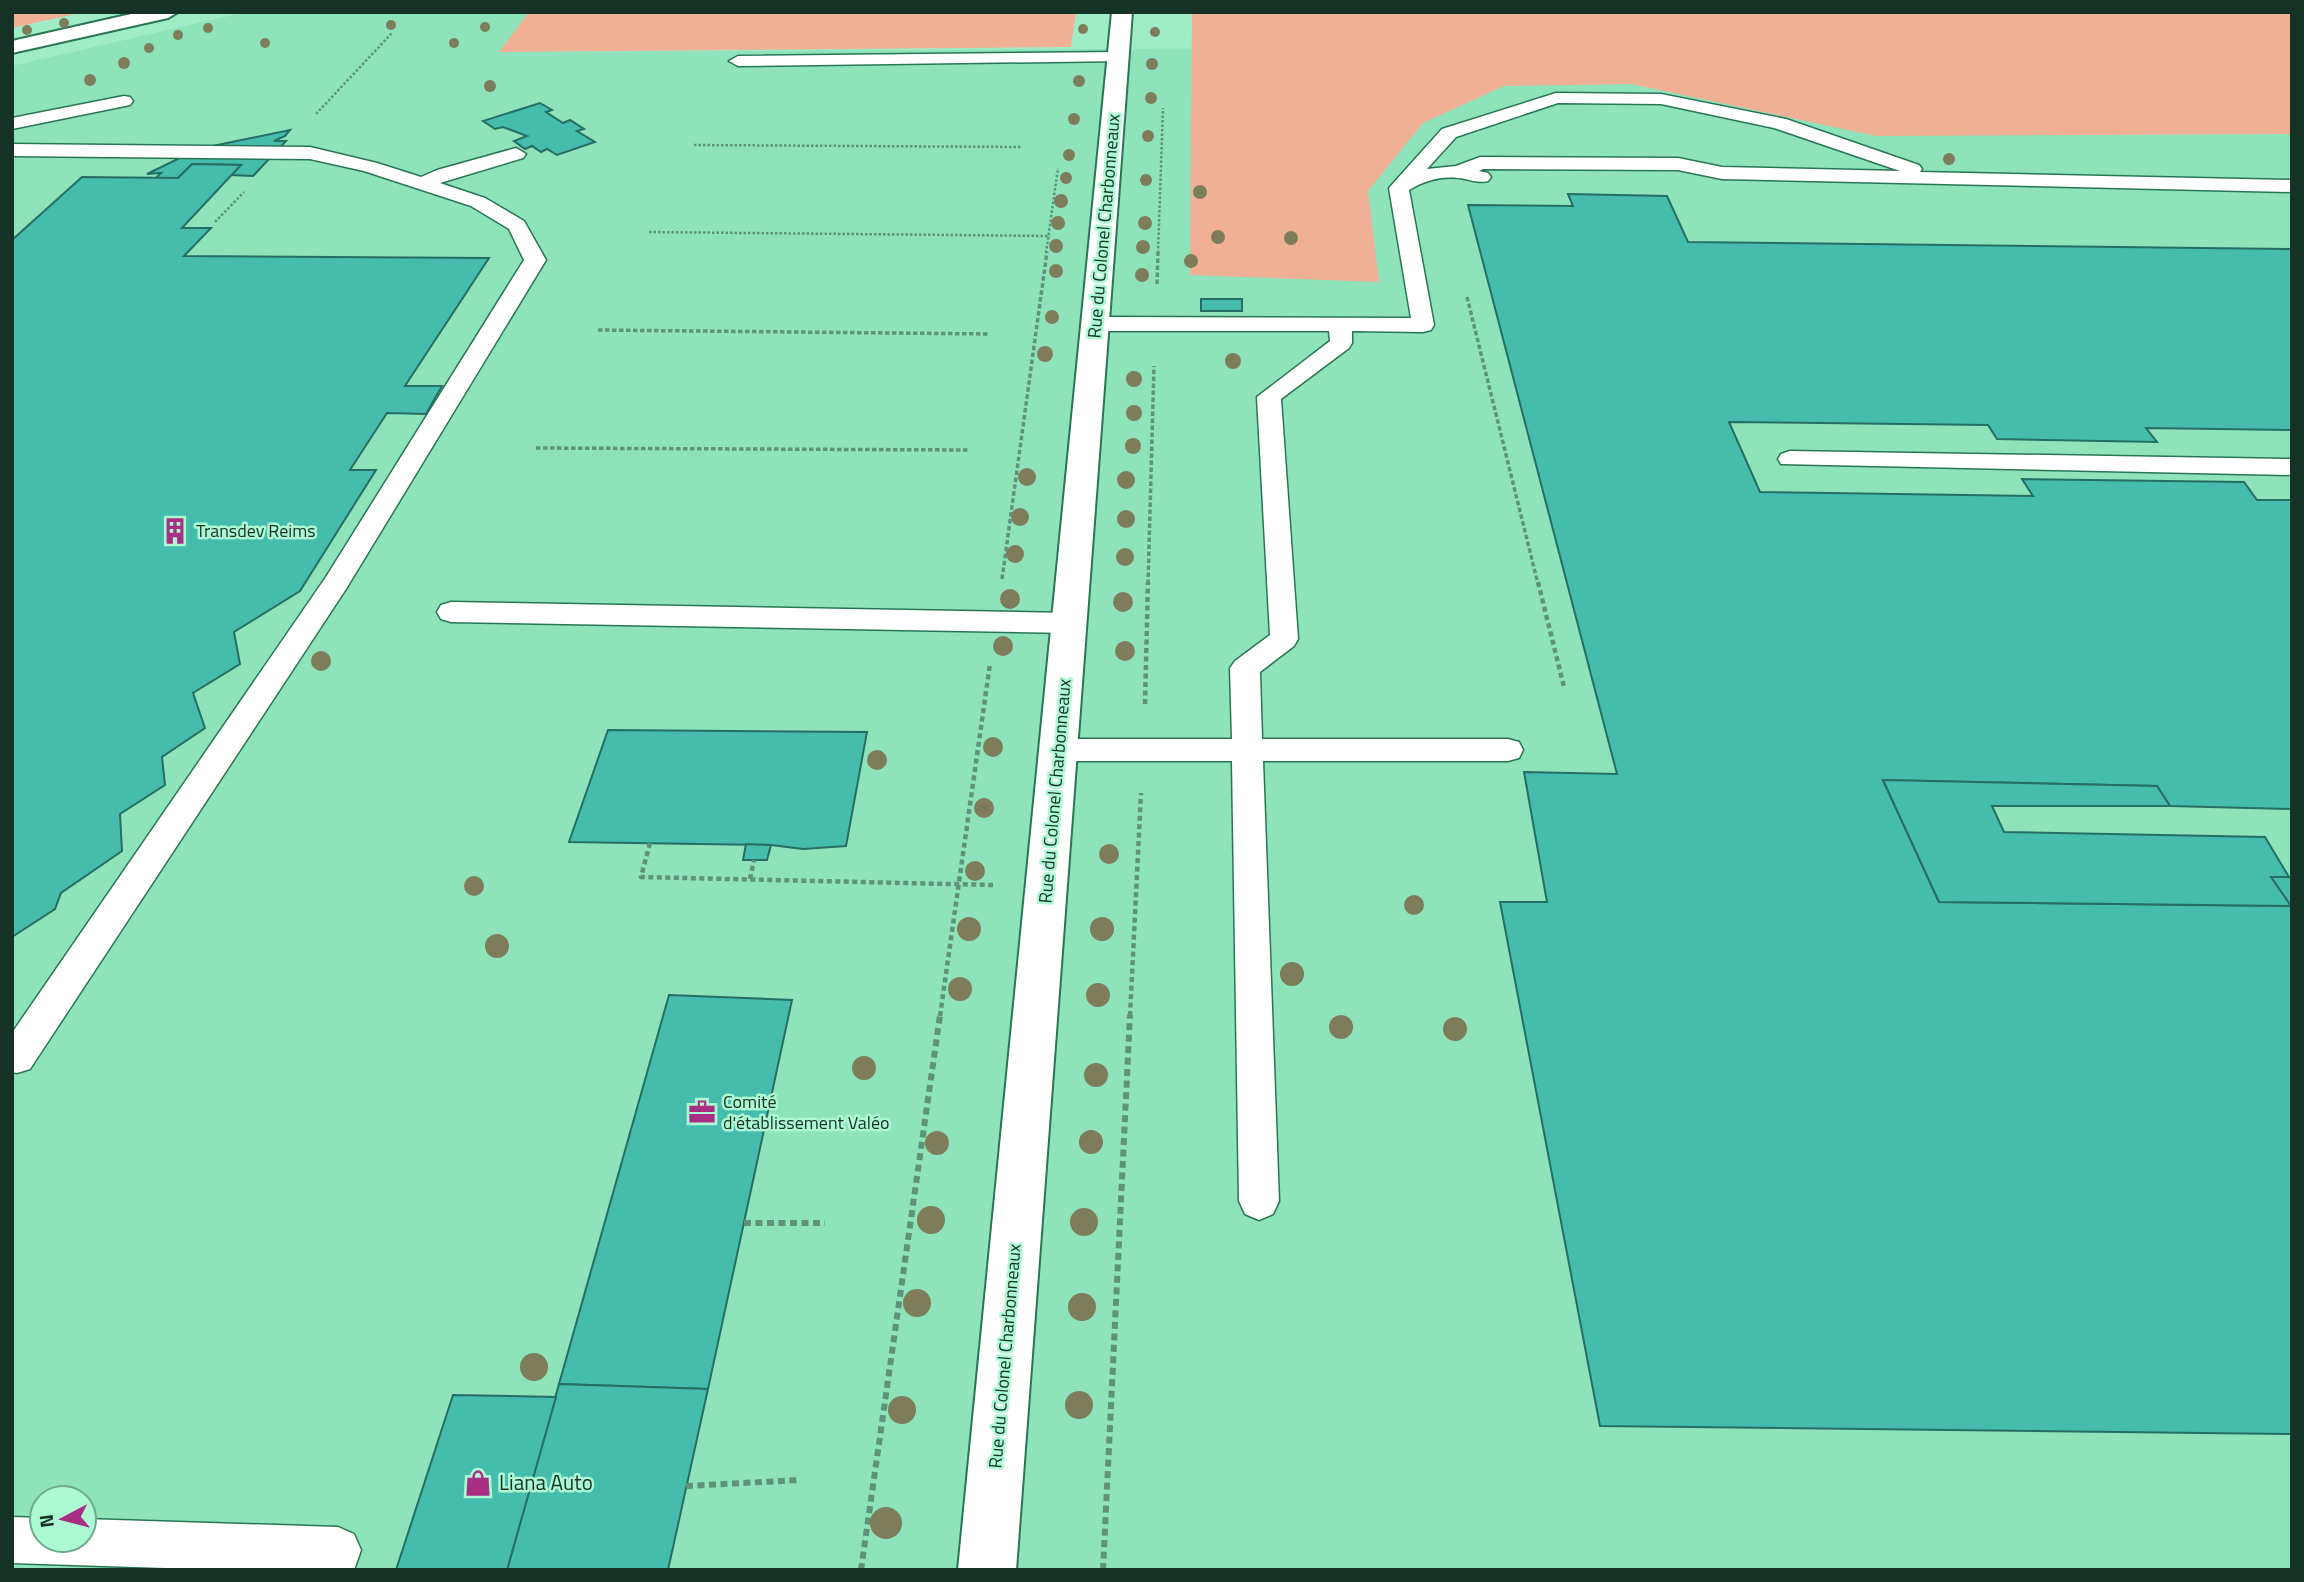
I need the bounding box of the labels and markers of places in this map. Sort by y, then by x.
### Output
building icon: Transdev Reims [160,516,190,546]
place label: Transdev Reims [196,517,316,544]
place label: Comité d'établissement Valéo [723,1088,890,1136]
office icon: Comité d'établissement Valéo [687,1097,717,1127]
place label: Liana Auto [499,1466,593,1498]
shop icon: Liana Auto [463,1468,493,1498]

